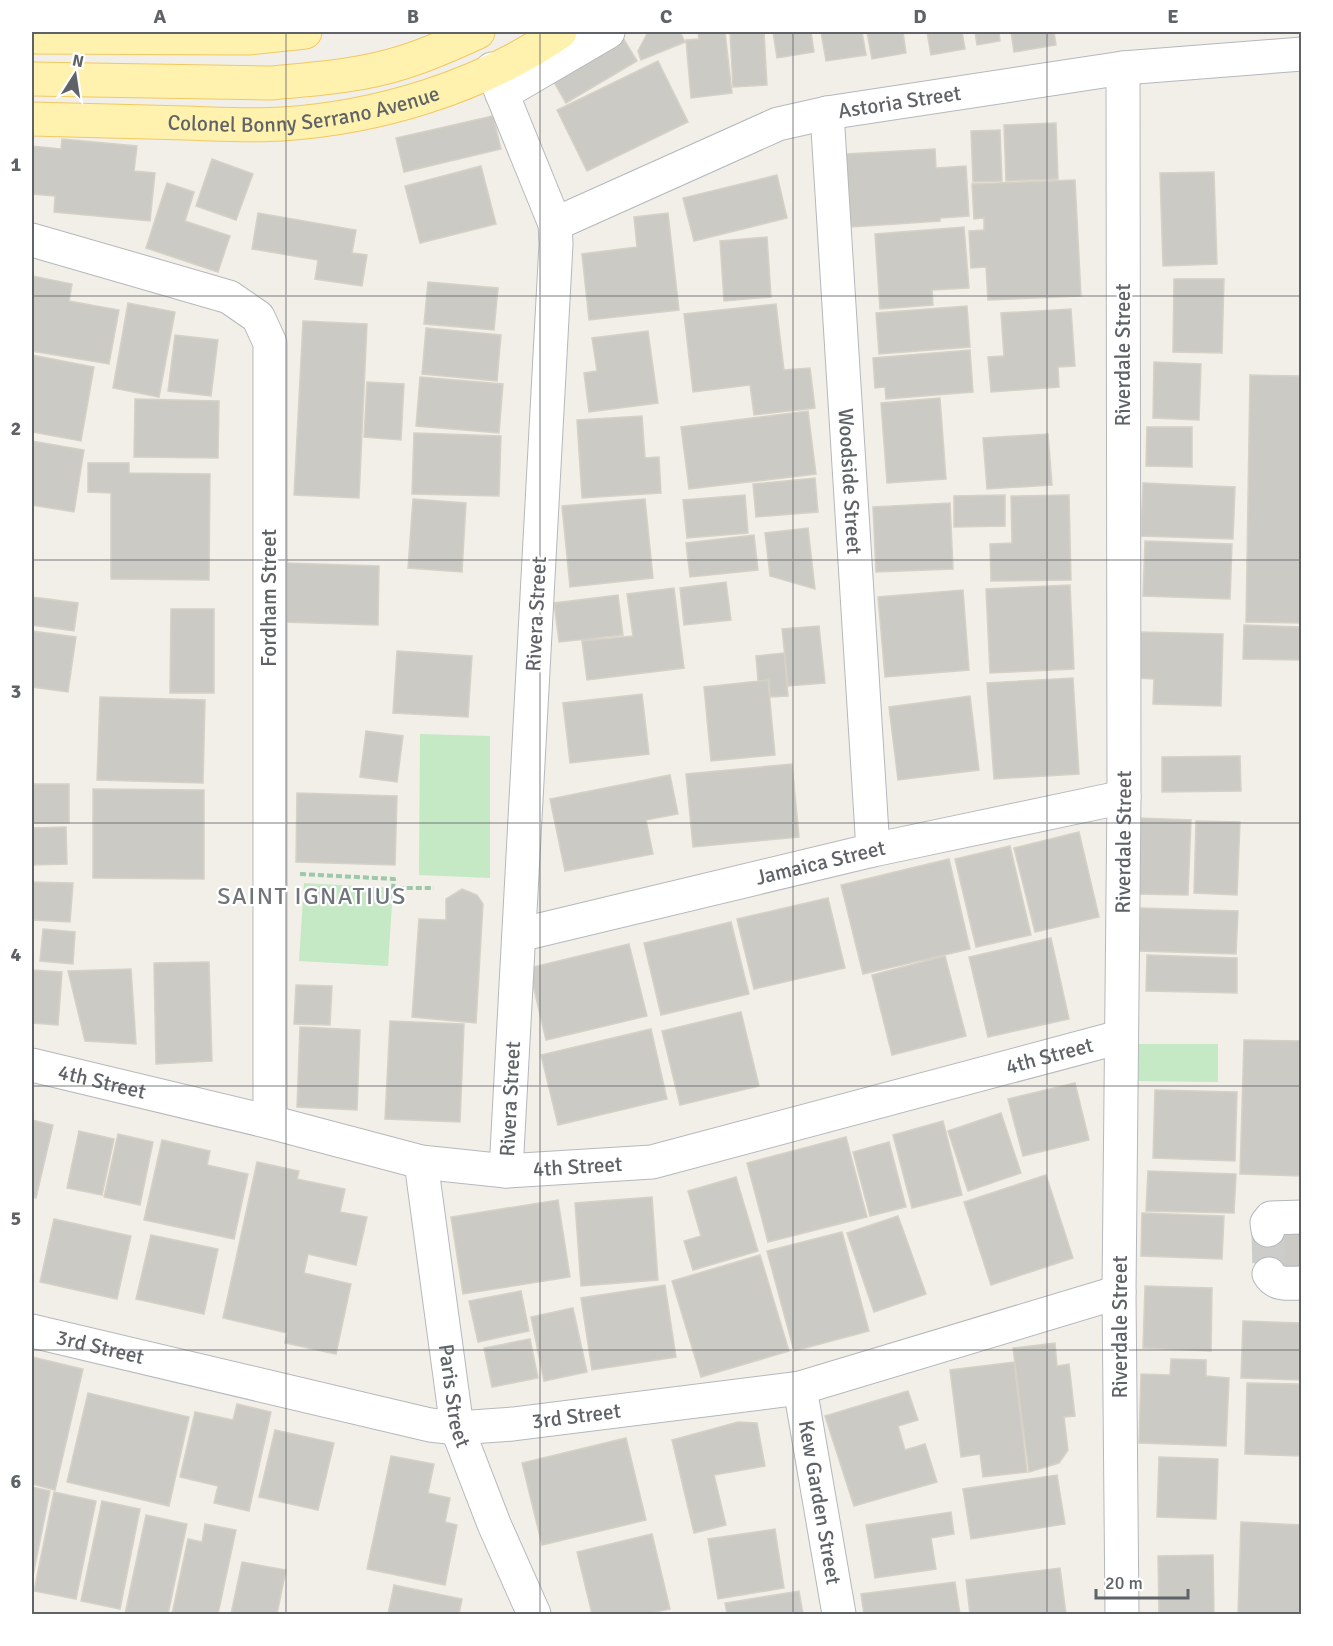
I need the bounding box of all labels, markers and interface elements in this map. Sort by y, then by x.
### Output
text: A [154,4,167,29]
text: B [407,4,419,29]
text: C [660,4,672,29]
text: D [913,4,927,29]
text: E [1167,4,1179,29]
north arrow [45,45,105,105]
text: N [70,50,85,72]
street label: Colonel Bonny Serrano Avenue [167,80,443,138]
street label: Astoria Street [836,80,963,124]
text: 1 [11,152,22,177]
street label: Riverdale Street [1110,284,1136,427]
street label: Woodside Street [832,408,868,555]
text: 2 [11,416,21,441]
street label: Fordham Street [256,529,282,667]
street label: Rivera Street [520,556,552,672]
text: 3 [11,679,21,704]
street label: Riverdale Street [1110,770,1137,914]
street label: Jamaica Street [753,835,888,891]
district label: SAINT IGNATIUS [217,881,407,911]
text: 4 [11,942,22,967]
street label: 4th Street [1003,1032,1096,1080]
street label: Rivera Street [494,1041,526,1157]
street label: 4th Street [55,1059,149,1105]
street label: 4th Street [532,1151,623,1182]
text: 5 [11,1206,21,1231]
street label: Riverdale Street [1107,1256,1133,1399]
street label: 3rd Street [54,1324,147,1370]
street label: Paris Street [433,1342,476,1451]
street label: 3rd Street [530,1398,622,1435]
street label: Kew Garden Street [793,1418,847,1587]
text: 6 [11,1469,22,1494]
scale bar [1096,1562,1188,1600]
text: 20 m [1105,1572,1143,1594]

